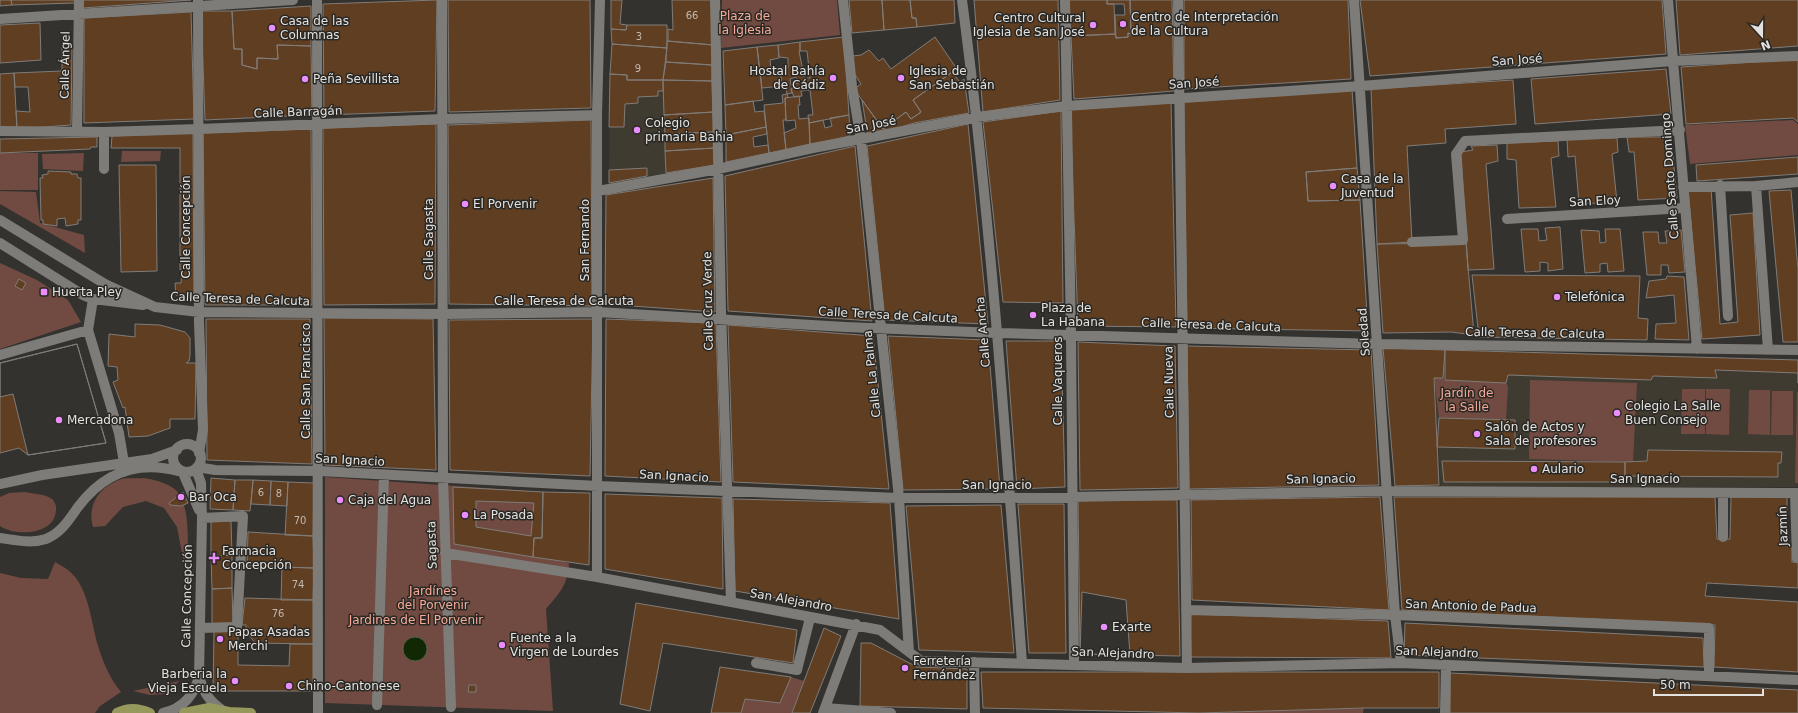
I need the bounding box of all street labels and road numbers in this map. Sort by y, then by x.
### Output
street label: Calle Ángel [56,31,73,99]
street label: San José [1491,51,1543,69]
street label: San José [1168,74,1220,92]
street label: Calle Barragán [253,103,343,121]
street label: San José [845,113,897,137]
street label: Calle Santo Domingo [1659,113,1681,239]
street label: Calle Concepción [179,175,193,279]
street label: San Eloy [1569,193,1621,209]
street label: Calle Sagasta [422,198,436,280]
street label: San Fernando [578,199,592,281]
street label: Calle Cruz Verde [700,251,716,351]
street label: Calle Teresa de Calcuta [170,290,310,308]
street label: Calle Teresa de Calcuta [494,294,634,308]
street label: Calle Ancha [973,296,993,368]
street label: Calle Teresa de Calcuta [818,304,958,326]
street label: Soledad [1355,307,1373,357]
street label: Calle Teresa de Calcuta [1141,316,1281,334]
street label: Calle San Francisco [299,323,313,439]
street label: Calle Teresa de Calcuta [1465,325,1605,341]
street label: Calle La Palma [860,330,884,418]
street label: Calle Vaqueros [1051,336,1065,426]
street label: Calle Nueva [1161,346,1177,418]
street label: San Ignacio [315,451,385,469]
street label: San Ignacio [639,467,709,485]
street label: San Ignacio [1286,471,1356,487]
street label: San Ignacio [1610,472,1680,486]
street label: San Ignacio [962,478,1032,492]
street label: Jazmín [1775,506,1791,547]
street label: Sagasta [424,521,440,569]
street label: Calle Concepción [179,544,195,648]
street label: San Alejandro [749,586,833,614]
street label: San Antonio de Padua [1405,597,1537,615]
street label: San Alejandro [1395,644,1479,660]
street label: San Alejandro [1071,645,1155,661]

